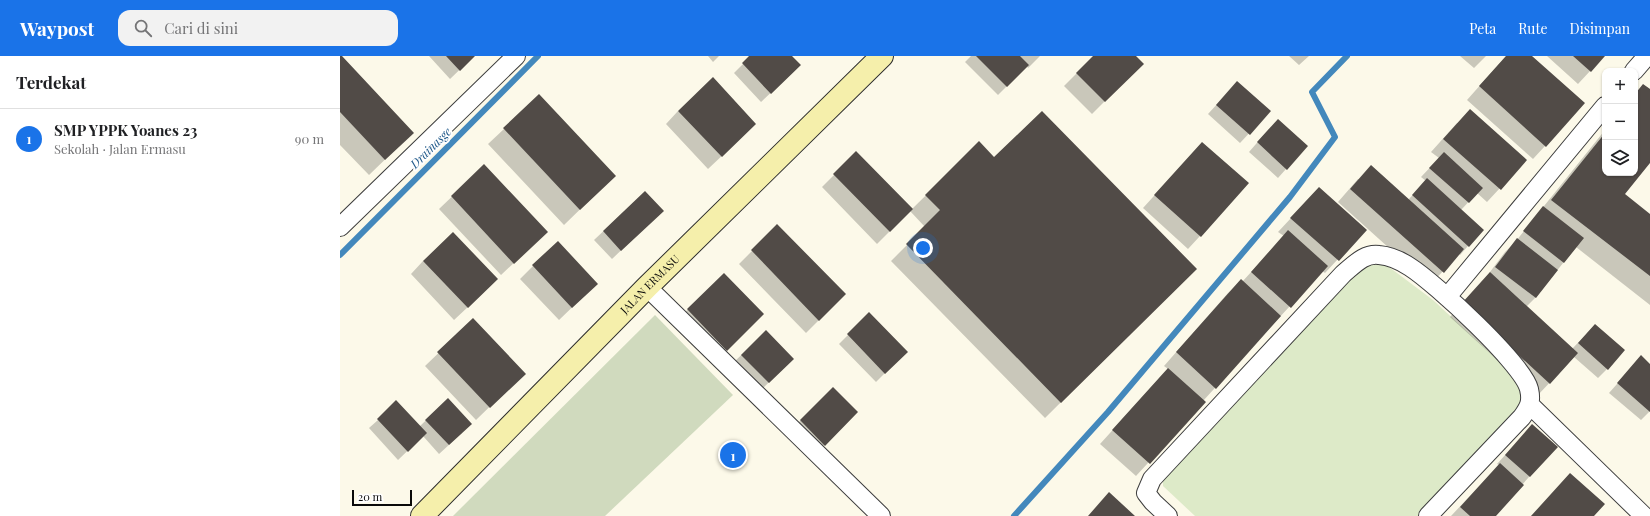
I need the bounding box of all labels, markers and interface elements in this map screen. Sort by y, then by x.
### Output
search box [118,10,398,46]
text: Waypost [20,15,94,41]
icon: search [132,17,154,39]
text: Cari di sini [164,18,238,38]
text: Peta [1469,19,1496,38]
text: Rute [1518,19,1548,38]
text: Disimpan [1570,19,1630,38]
map controls [1602,68,1638,176]
button: + [1602,68,1638,104]
text: Terdekat [16,71,86,93]
button: − [1602,104,1638,140]
text: SMP YPPK Yoanes 23 [54,120,197,140]
water label: Drainasge [406,123,454,172]
text: 1 [27,130,31,147]
text: 90 m [295,130,324,147]
text: Sekolah · Jalan Ermasu [54,140,186,157]
button: layers [1602,140,1638,176]
your location [913,238,933,258]
street label: JALAN ERMASU [616,251,683,318]
pin: 1 [720,440,746,470]
scale bar [352,488,412,507]
text: 20 m [358,489,382,504]

